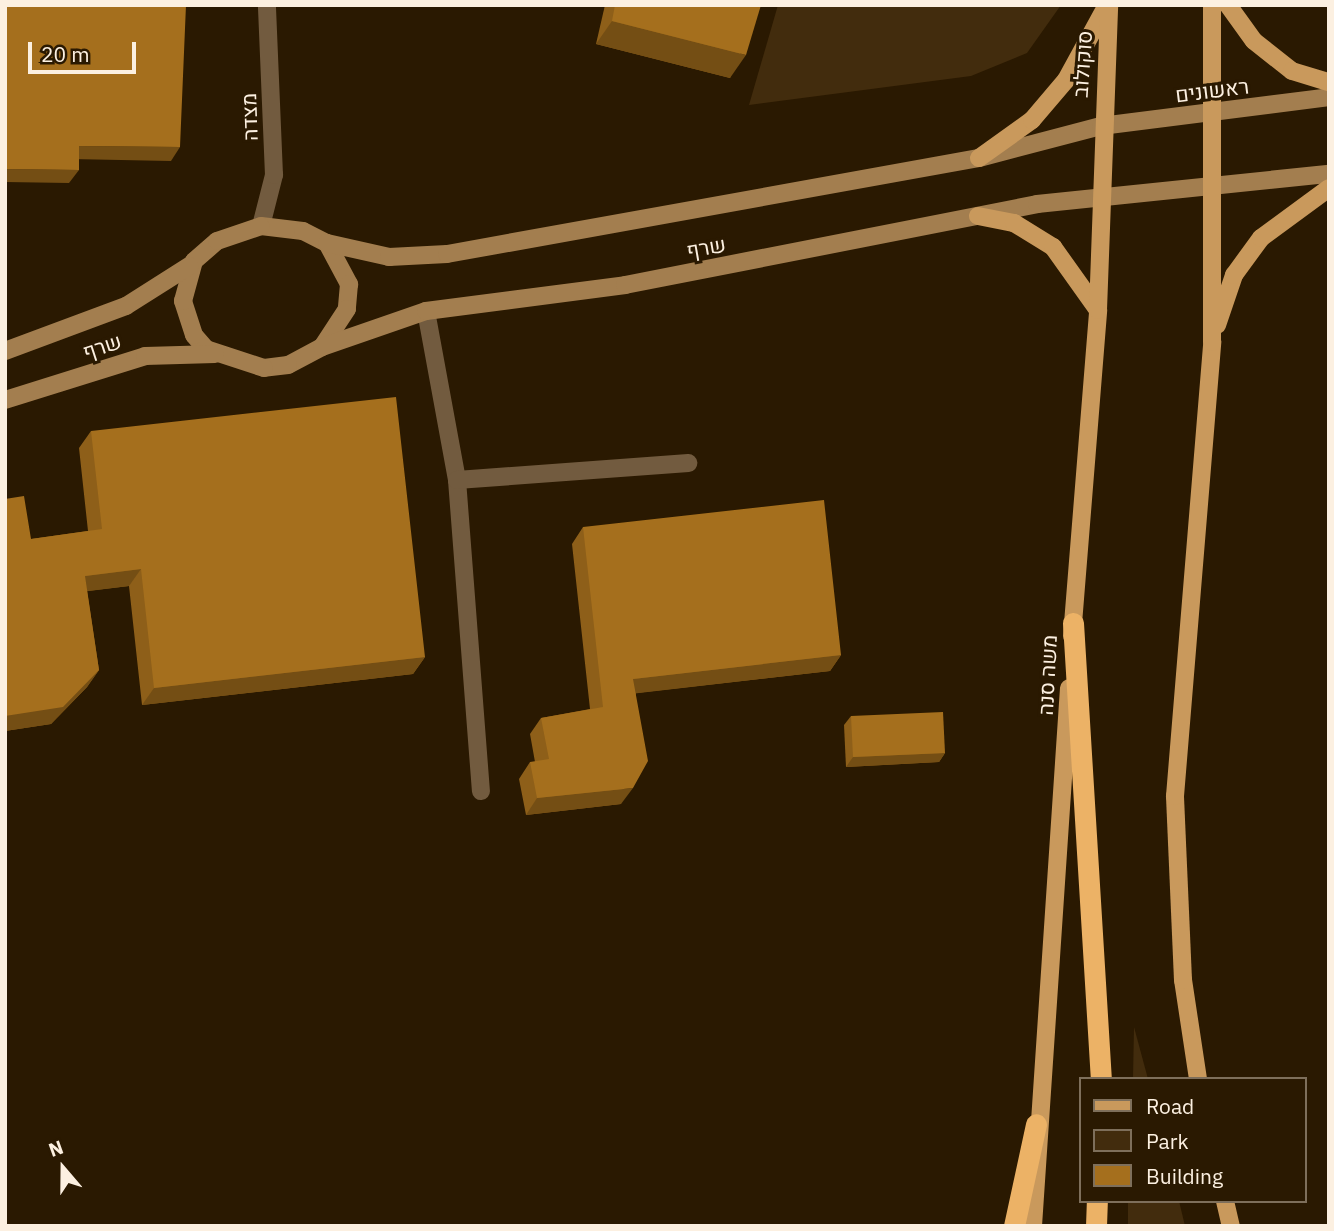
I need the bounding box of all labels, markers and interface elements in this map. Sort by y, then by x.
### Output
scale bar [32,28,140,72]
street label: סוקולוב [1067,30,1097,98]
text: 20 m [41,40,90,68]
street label: ראשונים [1174,73,1250,107]
street label: מצדה [236,93,262,141]
street label: שרף [684,231,728,263]
street label: שרף [79,328,125,364]
street label: משה סנה [1032,634,1062,716]
legend [1078,1077,1306,1203]
text: Road [1146,1092,1194,1120]
text: Park [1146,1127,1189,1155]
north arrow [28,1133,98,1203]
text: N [45,1135,66,1162]
text: Building [1146,1162,1223,1190]

